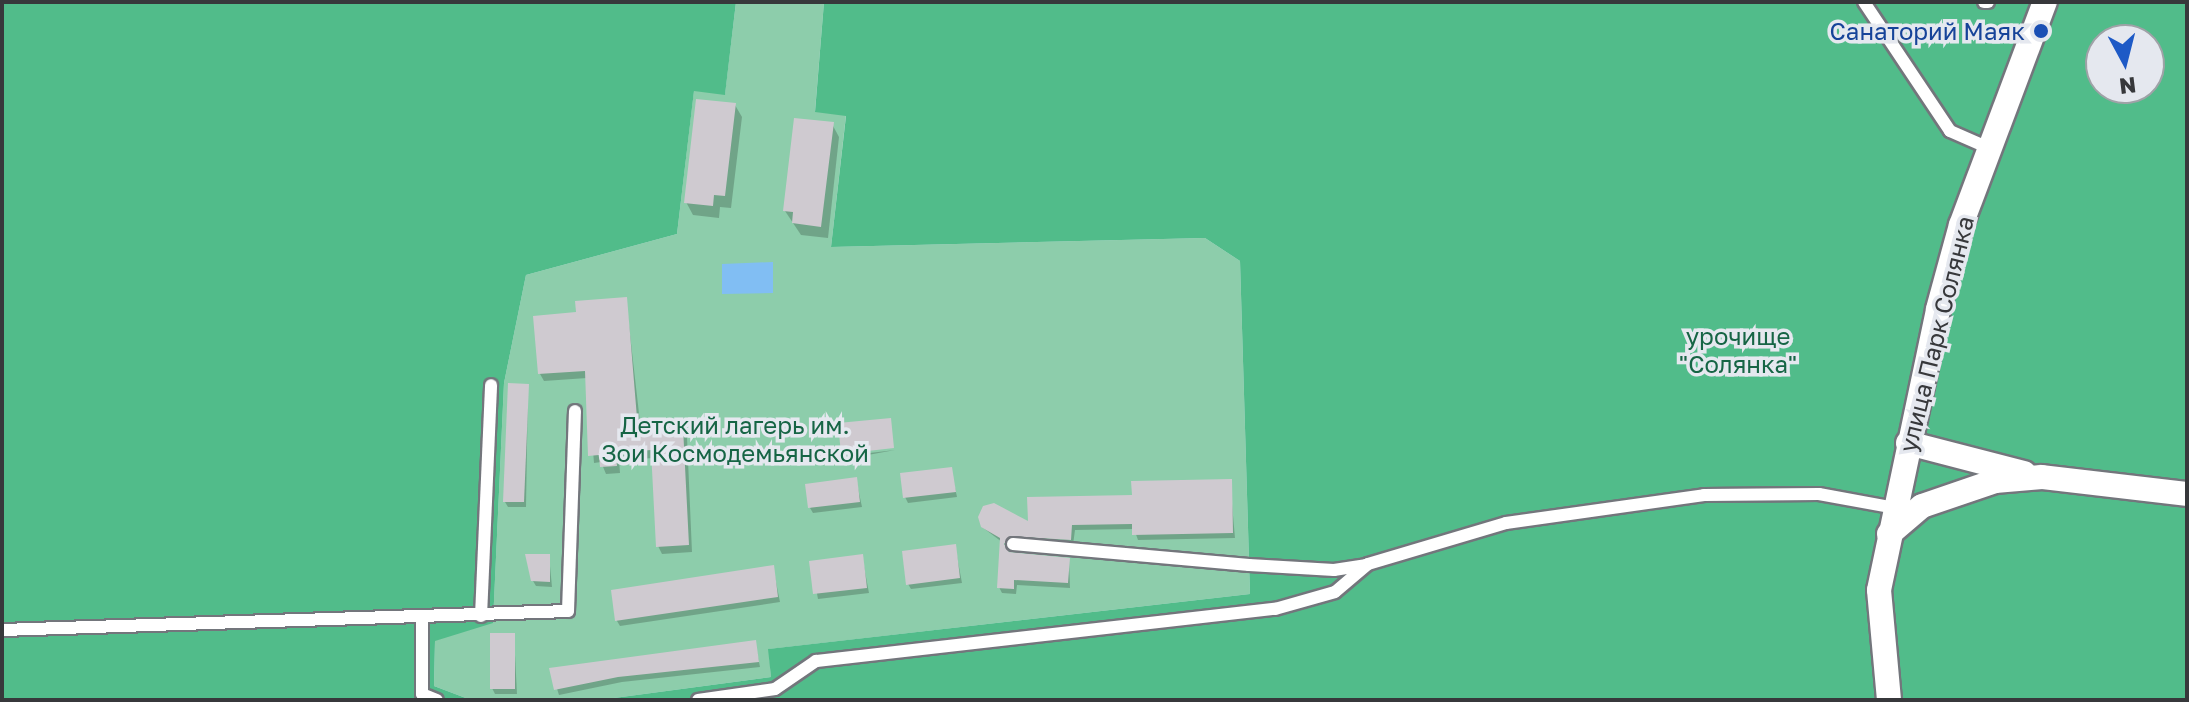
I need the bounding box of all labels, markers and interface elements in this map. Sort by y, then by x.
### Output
place label: Санаторий Маяк [1830,17,2025,45]
marker: Санаторий Маяк [2032,22,2050,40]
north arrow [2085,24,2165,104]
text: N [2118,72,2138,101]
street label: улица Парк Солянка [1893,213,1979,455]
park label: урочище "Солянка" [1679,322,1797,378]
park label: Детский лагерь им. Зои Космодемьянской [601,411,869,467]

